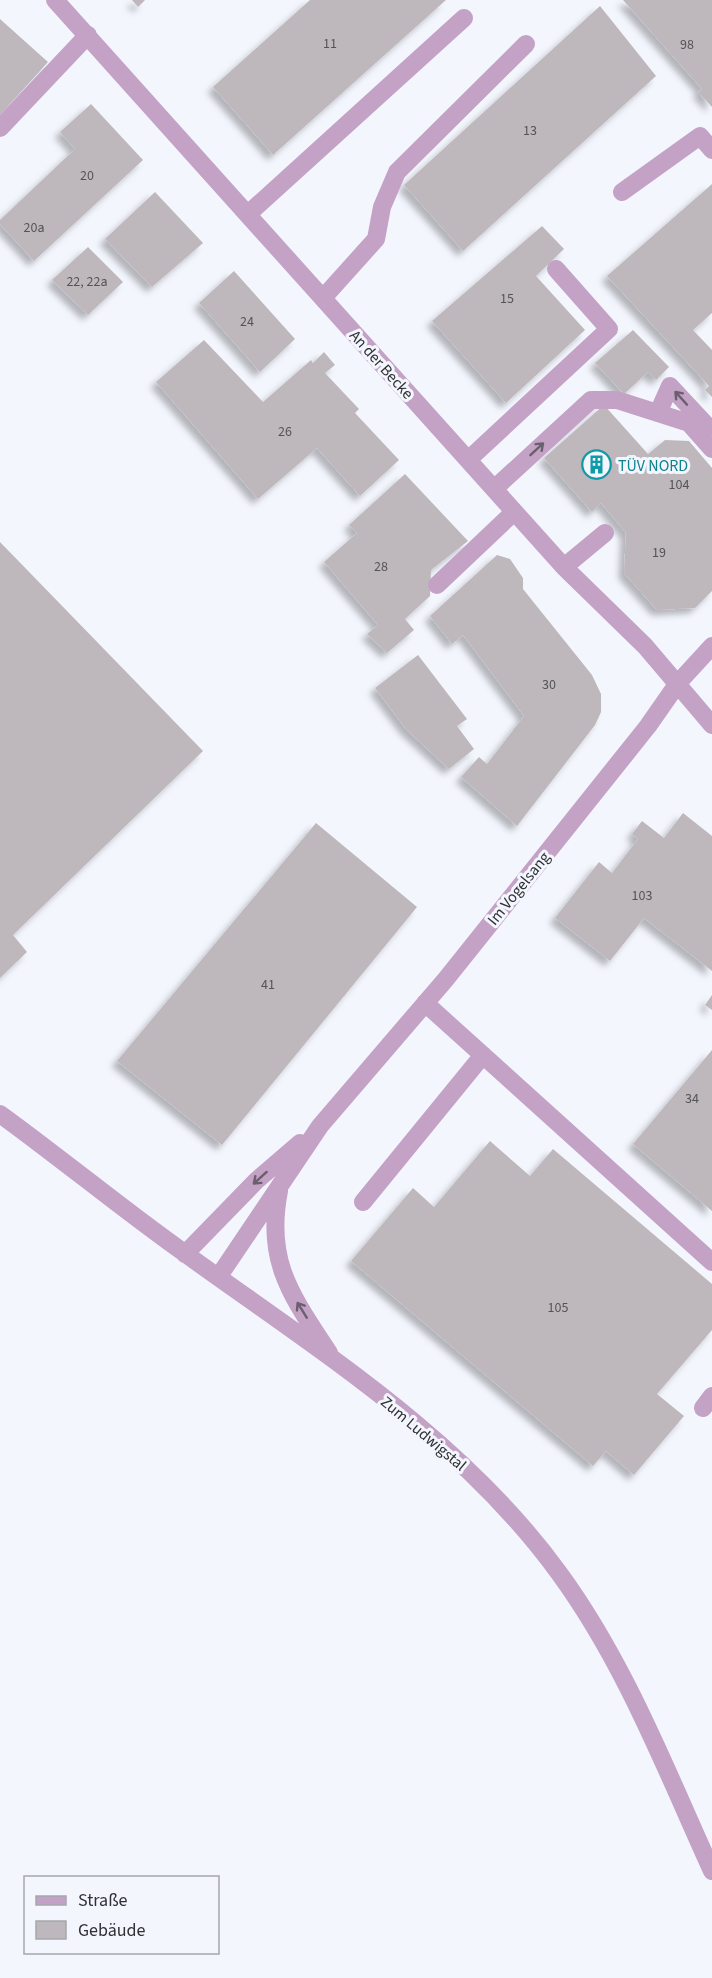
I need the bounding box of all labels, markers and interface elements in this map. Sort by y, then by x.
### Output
house number: 11 [323,34,337,54]
house number: 98 [680,35,694,55]
house number: 13 [523,121,537,141]
house number: 20 [80,166,94,186]
house number: 20a [24,218,44,238]
house number: 22, 22a [66,272,108,292]
house number: 15 [500,289,514,309]
house number: 24 [240,312,254,332]
street label: An der Becke [344,325,418,404]
one-way arrow [674,391,688,406]
house number: 26 [278,422,292,442]
one-way arrow [530,442,545,456]
building icon: TÜV NORD [581,449,613,481]
place label: TÜV NORD [618,455,688,477]
house number: 104 [669,475,689,495]
house number: 19 [652,543,666,563]
house number: 28 [374,557,388,577]
house number: 30 [542,675,556,695]
street label: Im Vogelsang [482,847,555,930]
house number: 103 [632,886,652,906]
house number: 41 [261,975,275,995]
house number: 34 [685,1089,699,1109]
one-way arrow [252,1171,267,1185]
house number: 105 [548,1298,568,1318]
one-way arrow [295,1302,308,1319]
street label: Zum Ludwigstal [376,1391,471,1476]
legend [24,1876,219,1954]
text: Straße [78,1888,128,1913]
text: Gebäude [78,1918,146,1943]

